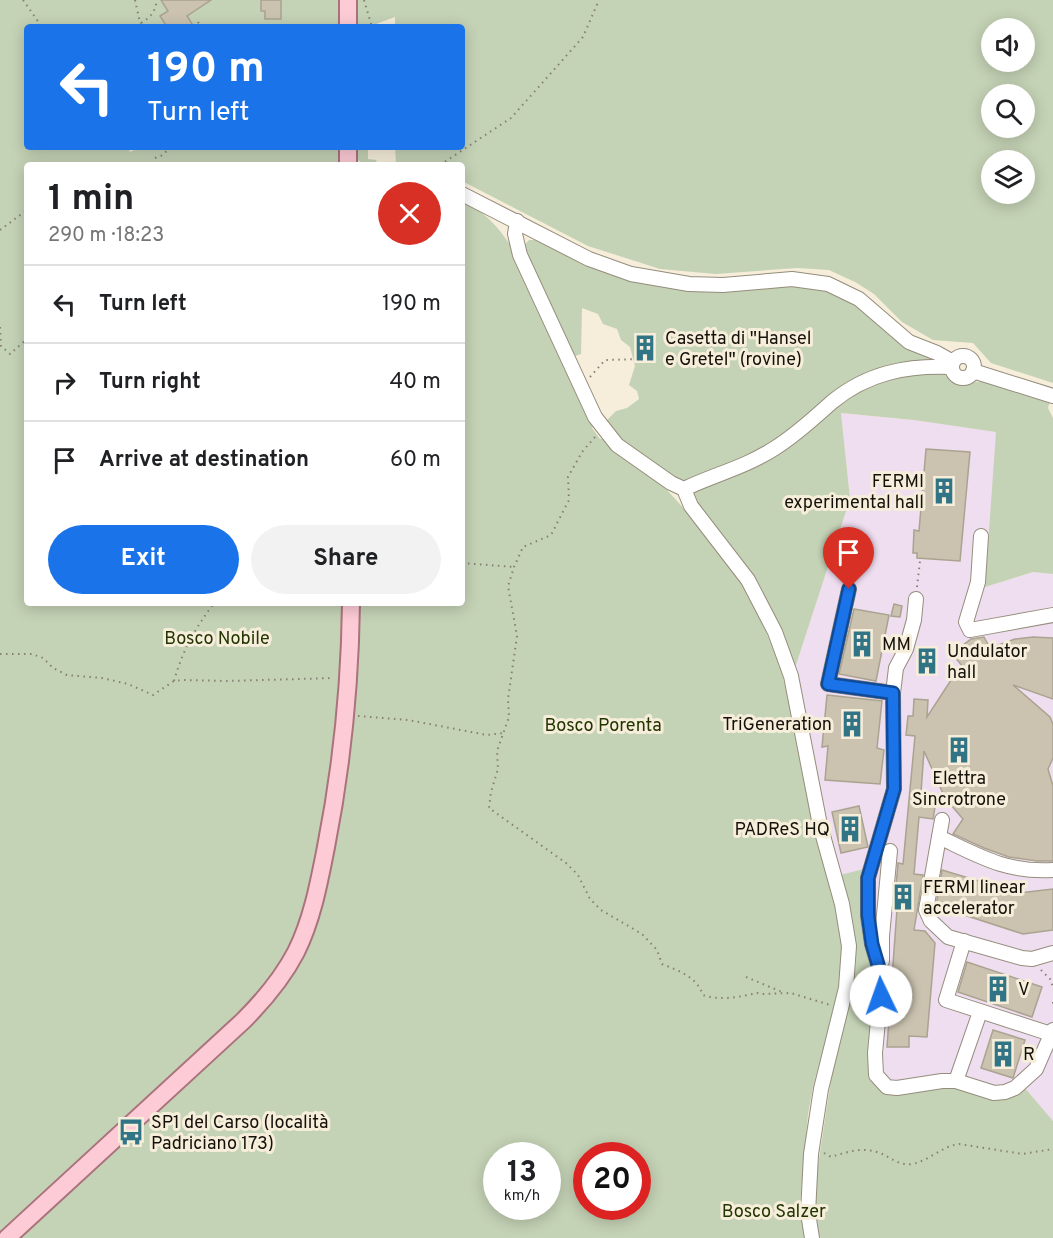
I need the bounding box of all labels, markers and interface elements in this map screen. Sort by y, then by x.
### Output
map controls [981,18,1035,204]
button: sound [981,18,1035,72]
text: 190 m [147,44,265,97]
icon: left [48,48,126,126]
button: search [981,84,1035,138]
text: Turn left [147,96,249,130]
button: layers [981,150,1035,204]
text: 1 min [48,177,134,223]
button: close [378,182,441,245]
text: 290 m · 18:23 [48,223,164,249]
icon: left [48,288,81,321]
text: Turn left [99,291,187,318]
text: 190 m [382,291,441,318]
place label: Casetta di "Hansel e Gretel" (rovine) [665,328,811,372]
building icon: Casetta di "Hansel e Gretel" (rovine) [630,333,660,363]
icon: right [48,366,81,399]
text: Turn right [99,369,201,396]
text: 40 m [389,369,441,396]
icon: arrive [48,444,81,477]
text: Arrive at destination [99,447,309,474]
text: 60 m [390,447,441,474]
place label: FERMI experimental hall [784,471,924,515]
building icon: FERMI experimental hall [929,476,959,506]
button: Exit [48,525,239,594]
button: Share [251,525,441,594]
pin [823,527,874,589]
icon: arrive [832,536,865,569]
park label: Bosco Nobile [164,628,270,651]
building icon: MM [847,629,877,659]
place label: MM [882,634,911,657]
place label: Undulator hall [947,641,1028,685]
building icon: Undulator hall [912,646,942,676]
building icon: TriGeneration [837,709,867,739]
place label: TriGeneration [722,714,832,737]
park label: Bosco Porenta [544,715,662,738]
building icon: Elettra Sincrotrone [944,735,974,765]
place label: Elettra Sincrotrone [912,768,1006,812]
building icon: PADReS HQ [835,814,865,844]
place label: PADReS HQ [735,819,830,842]
place label: FERMI linear accelerator [923,877,1025,921]
building icon: FERMI linear accelerator [888,882,918,912]
position arrow [849,964,913,1028]
building icon: V [983,974,1013,1004]
place label: V [1018,979,1030,1002]
building icon: R [988,1039,1018,1069]
place label: R [1023,1044,1035,1067]
place label: SP1 del Carso (località Padriciano 173) [151,1112,328,1156]
bus stop icon: SP1 del Carso (località Padriciano 173) [116,1117,146,1147]
speed limit sign: 20 [573,1142,651,1220]
text: 13 [507,1155,537,1192]
text: km/h [504,1187,540,1206]
park label: Bosco Salzer [722,1201,826,1224]

